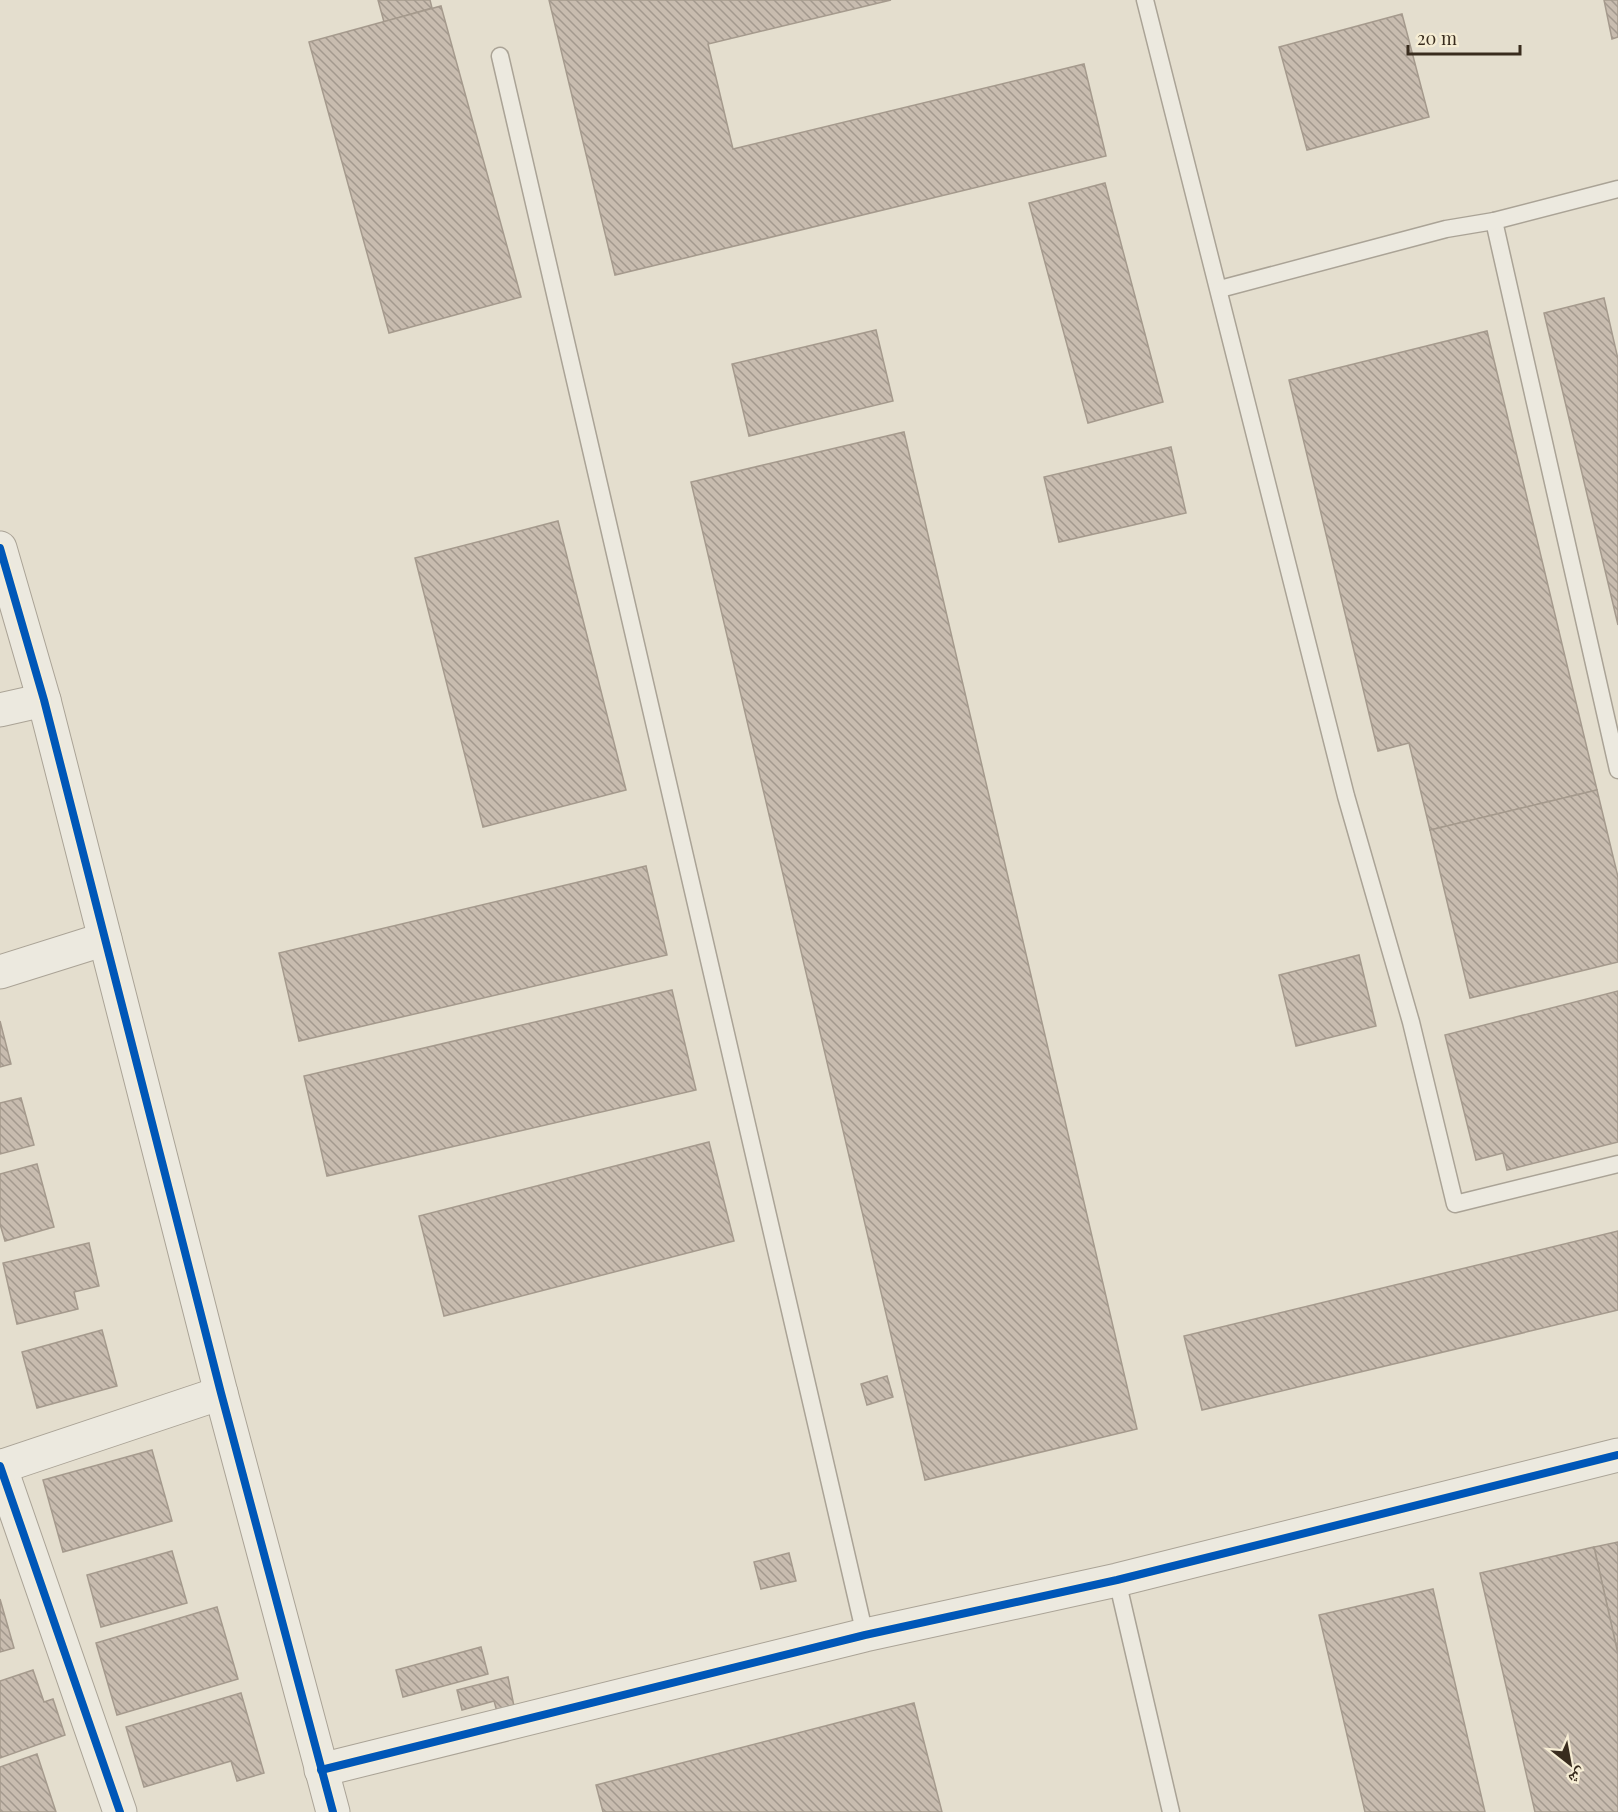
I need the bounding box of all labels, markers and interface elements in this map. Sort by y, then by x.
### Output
scale bar [1408,18,1520,56]
text: 20 m [1417,26,1457,50]
north arrow [1540,1734,1600,1794]
text: ش [1565,1764,1591,1791]

